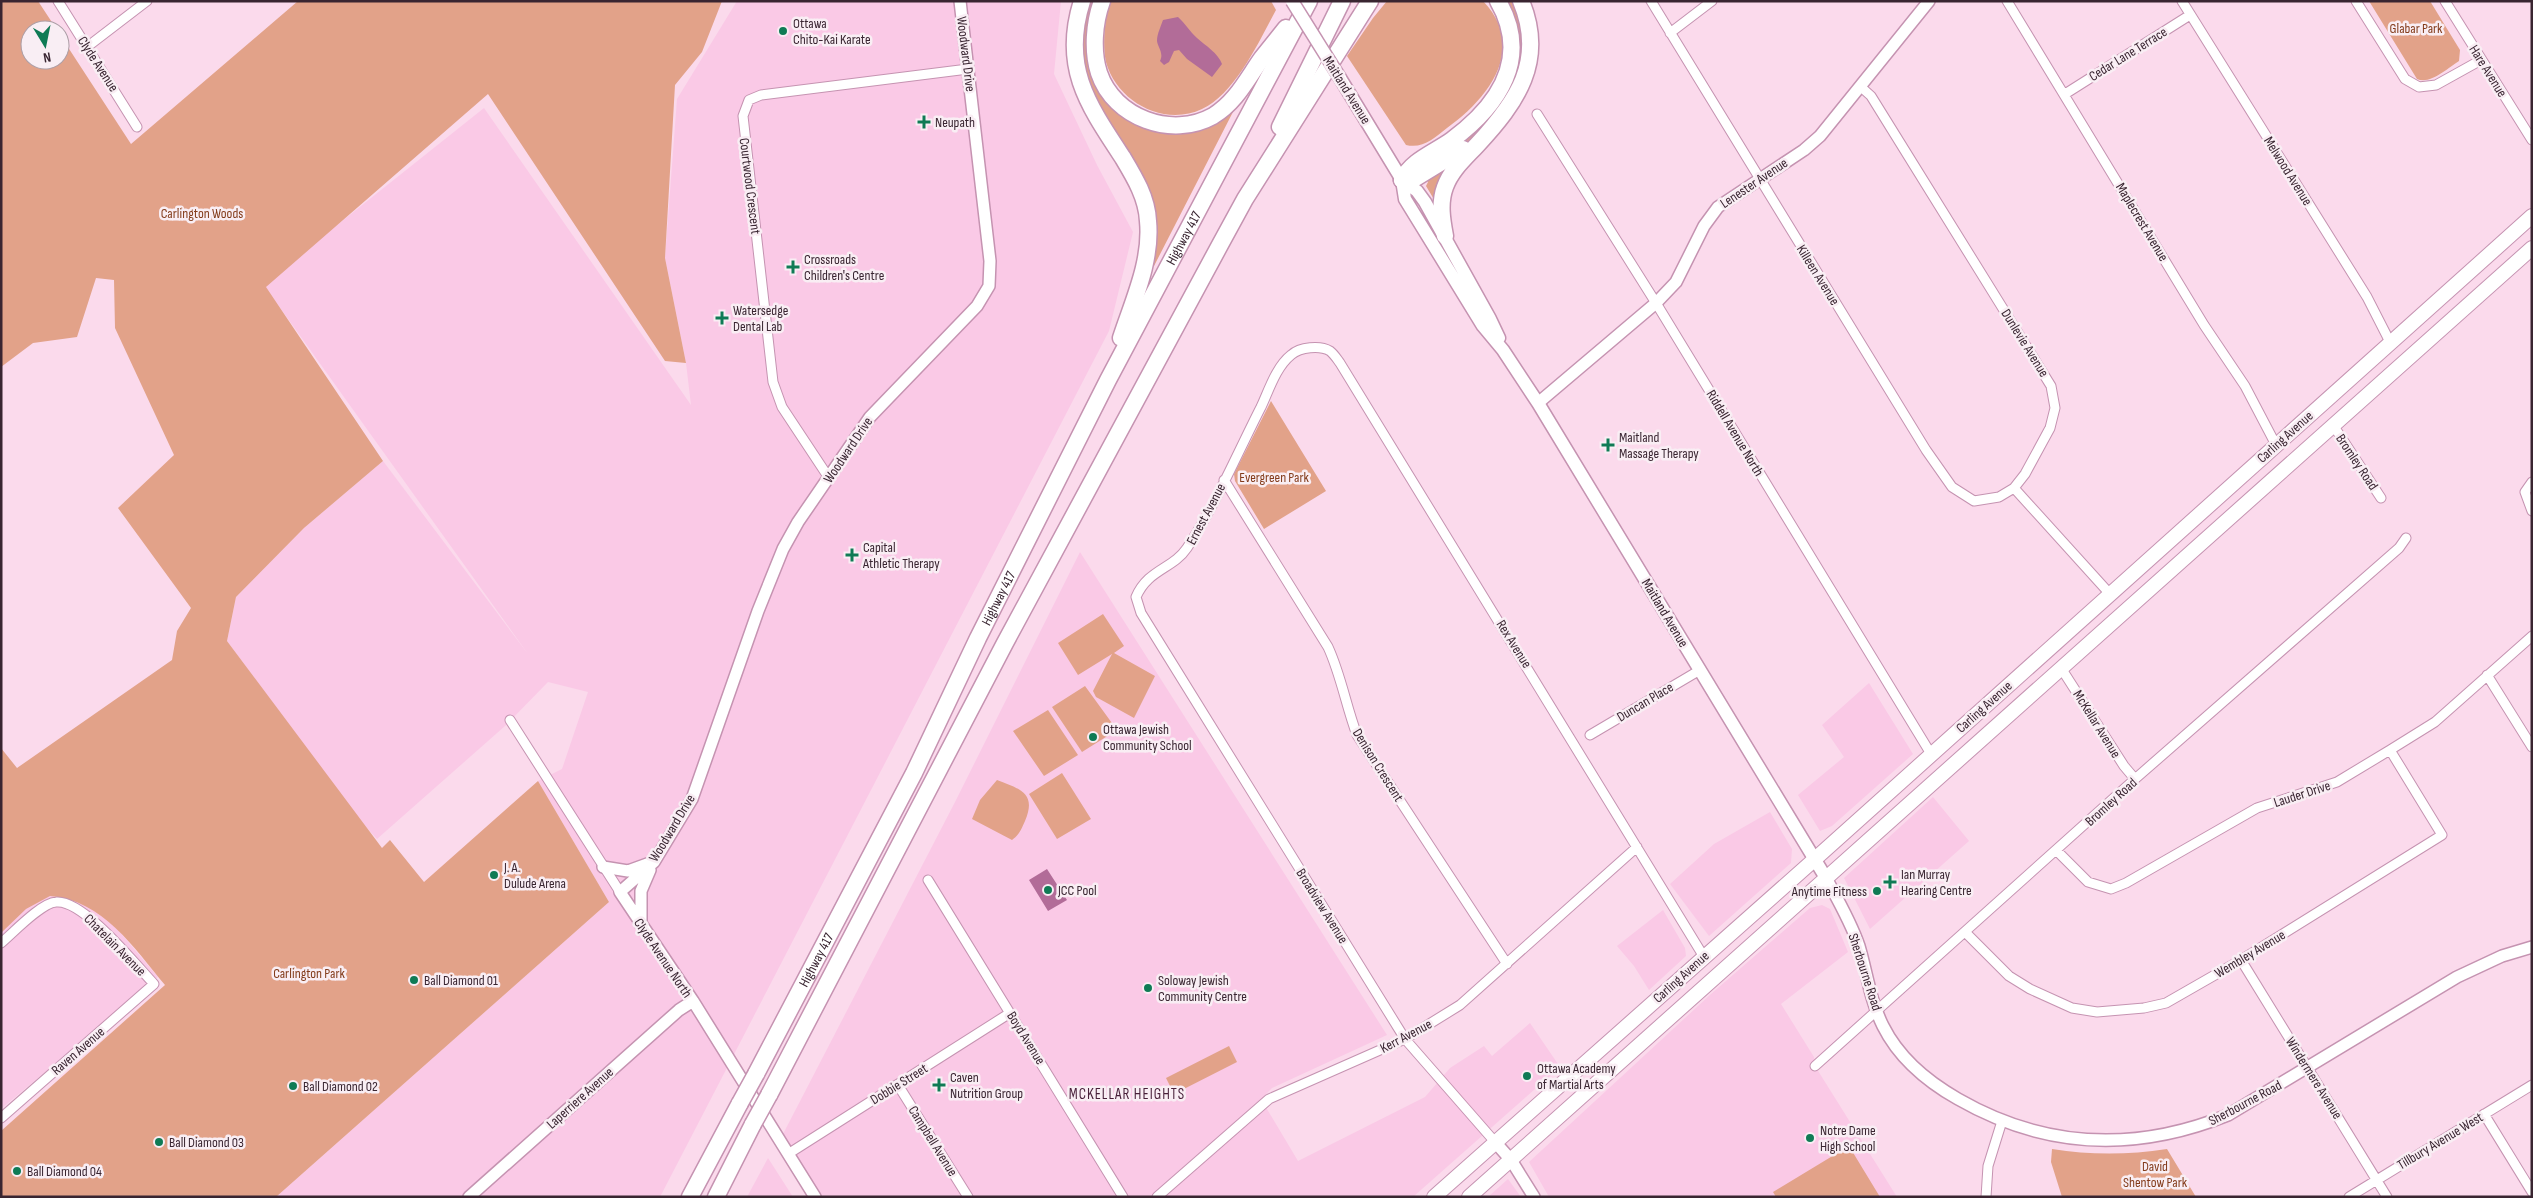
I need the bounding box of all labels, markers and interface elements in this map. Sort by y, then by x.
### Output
place label: Ottawa Chito-Kai Karate [793,15,871,48]
street label: Woodward Drive [953,15,979,93]
north arrow [20,20,70,70]
park label: Glabar Park [2390,20,2443,37]
street label: Cedar Lane Terrace [2086,23,2170,85]
marker: Ottawa Chito-Kai Karate [777,25,789,37]
street label: Clyde Avenue [74,33,122,95]
street label: Hare Avenue [2465,42,2511,100]
text: N [42,48,52,66]
street label: Maitland Avenue [1319,53,1375,127]
place label: Neupath [935,114,975,131]
marker: Neupath [917,115,931,129]
street label: Melwood Avenue [2260,133,2316,209]
street label: Courtwood Crescent [736,137,764,235]
street label: Lenester Avenue [1717,154,1791,212]
street label: Maplecrest Avenue [2112,180,2172,264]
park label: Carlington Woods [161,205,243,222]
street label: Highway 417 [1162,208,1205,268]
street label: Killeen Avenue [1793,242,1843,308]
place label: Crossroads Children's Centre [804,251,884,284]
marker: Crossroads Children's Centre [786,260,800,274]
place label: Watersedge Dental Lab [733,302,788,335]
street label: Dunlevie Avenue [1997,306,2053,380]
marker: Watersedge Dental Lab [715,311,729,325]
street label: Riddell Avenue North [1703,387,1767,479]
street label: Carling Avenue [2253,407,2317,467]
street label: Woodward Drive [820,414,876,486]
place label: Maitland Massage Therapy [1619,429,1699,462]
street label: Bromley Road [2332,431,2382,493]
marker: Maitland Massage Therapy [1601,438,1615,452]
park label: Evergreen Park [1239,469,1309,486]
street label: Ernest Avenue [1183,480,1229,548]
place label: Capital Athletic Therapy [862,539,940,572]
marker: Capital Athletic Therapy [845,548,859,562]
street label: Highway 417 [977,568,1019,628]
street label: Maitland Avenue [1638,576,1692,650]
street label: Rex Avenue [1493,617,1535,671]
street label: Carling Avenue [1952,677,2016,737]
street label: Duncan Place [1614,679,1676,725]
street label: McKellar Avenue [2069,687,2125,761]
place label: Ottawa Jewish Community School [1103,721,1192,754]
street label: Denison Crescent [1349,725,1407,805]
marker: Ottawa Jewish Community School [1087,731,1099,743]
street label: Bromley Road [2082,774,2141,830]
street label: Lauder Drive [2272,777,2332,811]
street label: Woodward Drive [645,791,699,865]
place label: J. A. Dulude Arena [503,859,566,892]
street label: Broadview Avenue [1292,865,1352,947]
place label: Ian Murray Hearing Centre [1901,866,1972,899]
marker: J. A. Dulude Arena [488,869,500,881]
marker: Ian Murray Hearing Centre [1883,875,1897,889]
place label: JCC Pool [1057,882,1097,899]
place label: Anytime Fitness [1791,883,1867,900]
marker: JCC Pool [1042,884,1054,896]
marker: Anytime Fitness [1871,885,1883,897]
street label: Chatelain Avenue [80,910,150,980]
street label: Clyde Avenue North [630,915,696,1001]
street label: Wembley Avenue [2212,926,2288,982]
street label: Highway 417 [795,930,837,990]
street label: Sherbourne Road [1845,931,1886,1013]
street label: Carling Avenue [1649,947,1713,1007]
park label: Carlington Park [273,965,345,982]
place label: Ball Diamond 01 [424,972,498,989]
place label: Soloway Jewish Community Centre [1158,972,1247,1005]
marker: Ball Diamond 01 [408,974,420,986]
marker: Soloway Jewish Community Centre [1142,982,1154,994]
street label: Boyd Avenue [1003,1008,1049,1068]
street label: Kerr Avenue [1377,1015,1435,1057]
street label: Raven Avenue [48,1023,108,1079]
street label: Windermere Avenue [2282,1034,2346,1122]
street label: Dobbie Street [867,1060,931,1108]
place label: Ottawa Academy of Martial Arts [1537,1060,1616,1093]
street label: Laperriere Avenue [543,1064,617,1132]
place label: Caven Nutrition Group [950,1069,1023,1102]
marker: Ottawa Academy of Martial Arts [1521,1070,1533,1082]
street label: Sherbourne Road [2206,1077,2285,1129]
place label: Ball Diamond 02 [303,1078,378,1095]
marker: Caven Nutrition Group [932,1078,946,1092]
marker: Ball Diamond 02 [287,1080,299,1092]
district label: MCKELLAR HEIGHTS [1069,1085,1185,1104]
street label: Campbell Avenue [905,1103,961,1179]
street label: Tillbury Avenue West [2394,1109,2486,1173]
place label: Notre Dame High School [1820,1122,1876,1155]
marker: Notre Dame High School [1804,1132,1816,1144]
place label: Ball Diamond 03 [169,1134,244,1151]
marker: Ball Diamond 03 [153,1136,165,1148]
park label: David Shentow Park [2123,1158,2188,1191]
place label: Ball Diamond 04 [27,1163,102,1180]
marker: Ball Diamond 04 [11,1165,23,1177]

